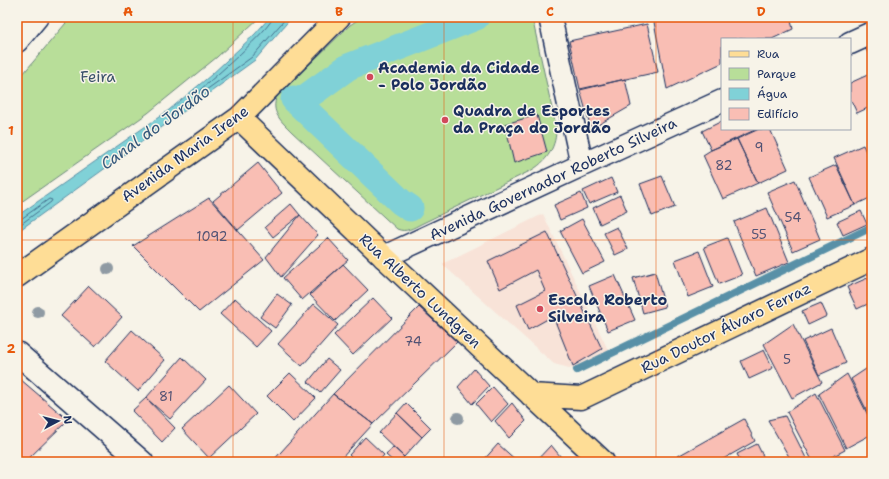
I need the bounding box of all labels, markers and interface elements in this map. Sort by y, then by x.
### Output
text: A [123,3,133,20]
text: B [335,3,343,20]
text: C [546,3,554,20]
text: D [756,3,766,20]
legend [721,38,851,130]
text: Rua [757,46,780,62]
place label: Academia da Cidade - Polo Jordão [378,58,540,95]
text: Parque [757,66,796,82]
park label: Feira [80,67,116,87]
marker: Academia da Cidade - Polo Jordão [365,72,375,82]
water label: Canal do Jordão [96,80,215,174]
text: Água [757,86,788,102]
street label: Avenida Maria Irene [118,101,252,207]
place label: Quadra de Esportes da Praça do Jordão [453,101,611,138]
text: Edifício [757,106,798,122]
street label: Avenida Governador Roberto Silveira [426,113,680,245]
marker: Quadra de Esportes da Praça do Jordão [440,115,450,125]
text: 1 [8,122,14,139]
house number: 9 [754,139,764,156]
house number: 82 [715,157,733,174]
house number: 54 [785,209,801,226]
house number: 55 [751,226,767,243]
house number: 1092 [196,228,228,245]
street label: Rua Alberto Lundgren [355,229,485,353]
street label: Rua Doutor Álvaro Ferraz [637,277,814,378]
place label: Escola Roberto Silveira [548,290,667,327]
marker: Escola Roberto Silveira [535,304,545,314]
house number: 74 [404,333,422,350]
text: 2 [6,340,16,357]
house number: 5 [783,351,791,368]
house number: 81 [159,388,173,405]
north arrow [38,401,78,441]
text: N [59,415,75,425]

